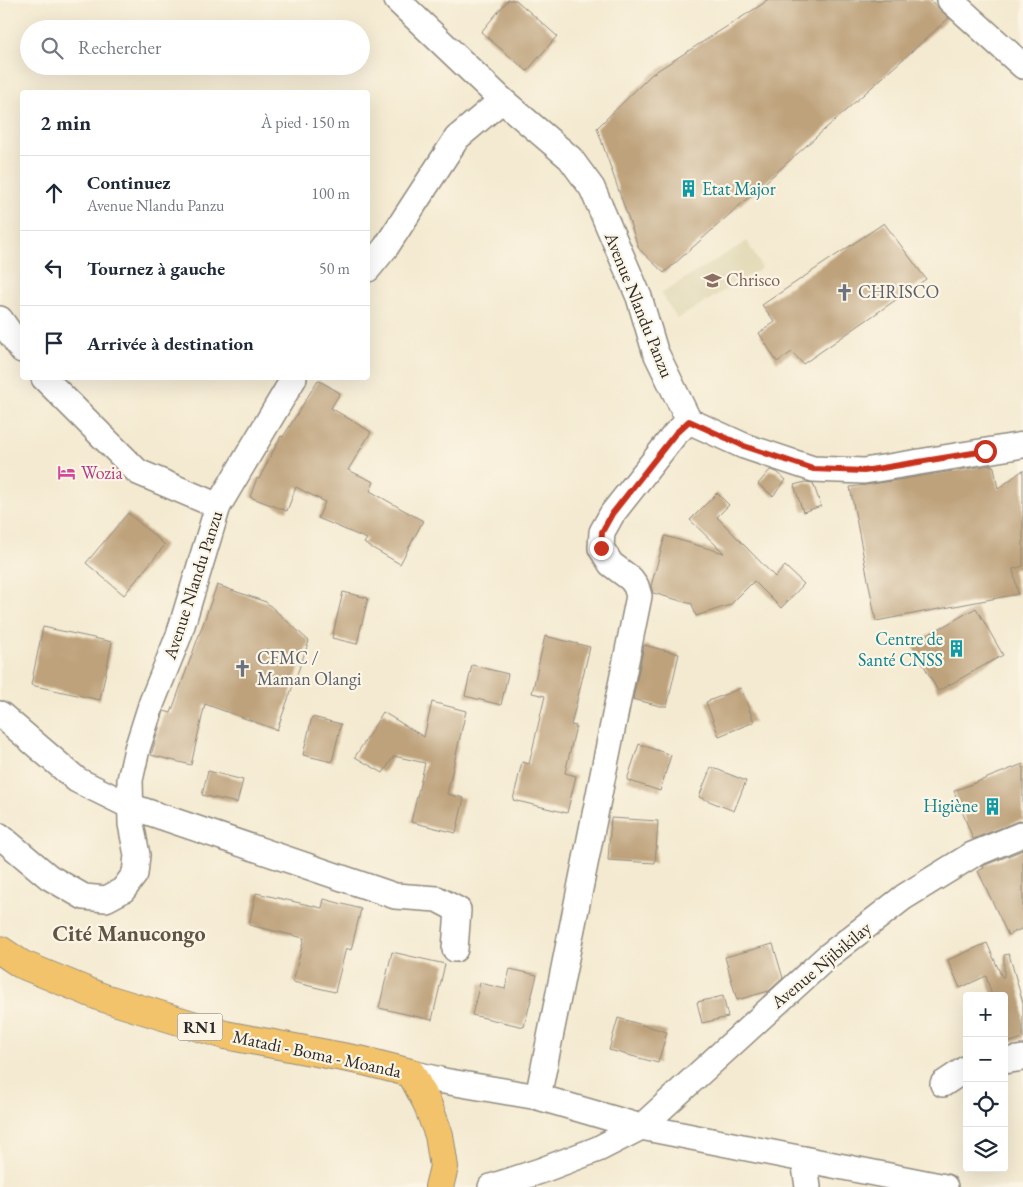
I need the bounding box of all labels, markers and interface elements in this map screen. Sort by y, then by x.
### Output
search box [20,20,370,75]
icon: search [38,34,66,62]
text: Rechercher [78,35,161,60]
text: 2 min [40,109,91,136]
text: À pied · 150 m [261,112,350,133]
text: Continuez [87,170,171,195]
place label: Etat Major [702,177,776,200]
icon: ahead [40,179,68,207]
building icon: Etat Major [678,179,698,199]
text: 100 m [311,183,350,204]
text: Avenue Nlandu Panzu [87,195,225,216]
street label: Avenue Nlandu Panzu [599,228,679,381]
icon: left [40,254,68,282]
text: Tournez à gauche [87,256,225,281]
text: 50 m [319,258,350,279]
place label: Chrisco [726,268,780,291]
school or university icon: Chrisco [702,270,722,290]
place label: CHRISCO [858,280,939,303]
church icon: CHRISCO [834,282,854,302]
icon: arrive [40,329,68,357]
text: Arrivée à destination [87,331,254,356]
route start [974,440,997,463]
place label: Wozia [81,461,124,484]
hotel icon: Wozia [57,463,77,483]
street label: Avenue Nlandu Panzu [157,507,228,663]
route end [590,537,613,560]
place label: Centre de Santé CNSS [858,627,943,671]
building icon: Centre de Santé CNSS [947,639,967,659]
place label: CFMC / Maman Olangi [257,646,362,690]
church icon: CFMC / Maman Olangi [233,658,253,678]
place label: Higiène [923,794,978,817]
building icon: Higiène [982,796,1002,816]
street label: Avenue Njibikilay [765,916,876,1014]
district label: Cité Manucongo [52,919,206,948]
map controls [963,992,1008,1172]
button: + [963,992,1008,1037]
road number: RN1 [178,1014,222,1040]
street label: Matadi - Boma - Moanda [231,1024,404,1083]
button: − [963,1037,1008,1082]
button: locate [963,1082,1008,1127]
button: layers [963,1127,1008,1172]

